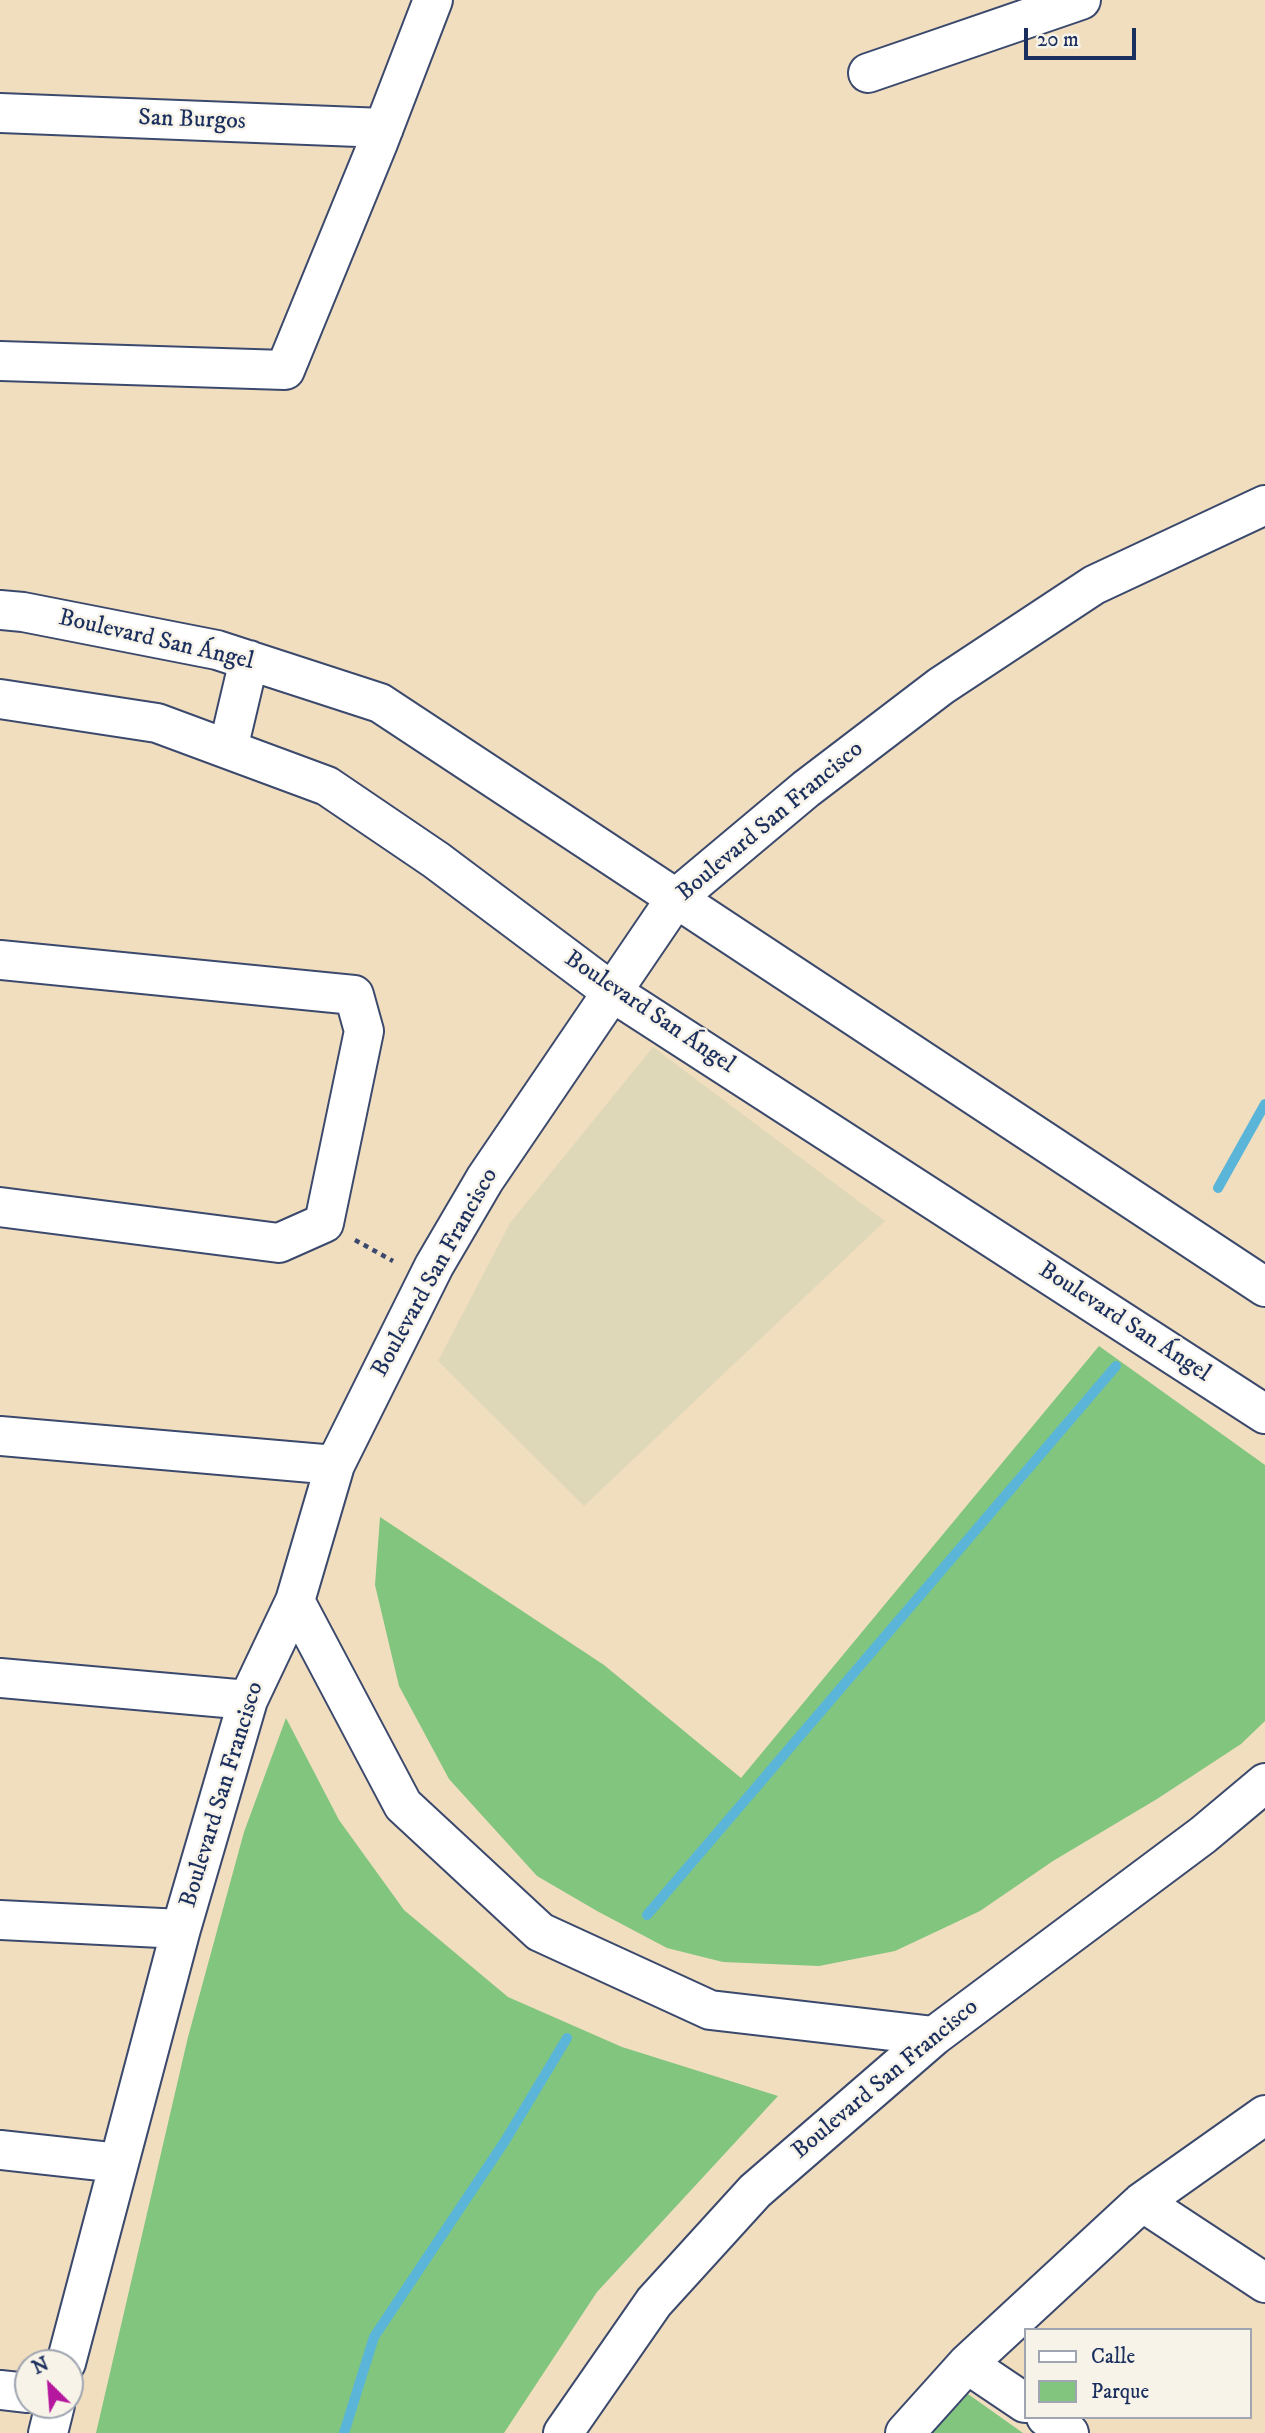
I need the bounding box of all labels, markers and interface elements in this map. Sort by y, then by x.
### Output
scale bar [1027,14,1139,58]
text: 20 m [1037,27,1079,53]
street label: San Burgos [138,105,246,137]
street label: Boulevard San Ángel [56,605,256,677]
street label: Boulevard San Francisco [672,736,870,908]
street label: Boulevard San Ángel [558,945,740,1081]
street label: Boulevard San Francisco [367,1164,505,1382]
street label: Boulevard San Ángel [1033,1257,1215,1389]
street label: Boulevard San Francisco [175,1679,271,1911]
street label: Boulevard San Francisco [787,1994,985,2166]
legend [1024,2328,1251,2419]
text: Calle [1091,2344,1135,2370]
north arrow [14,2349,84,2419]
text: N [29,2353,53,2380]
text: Parque [1091,2379,1149,2405]

